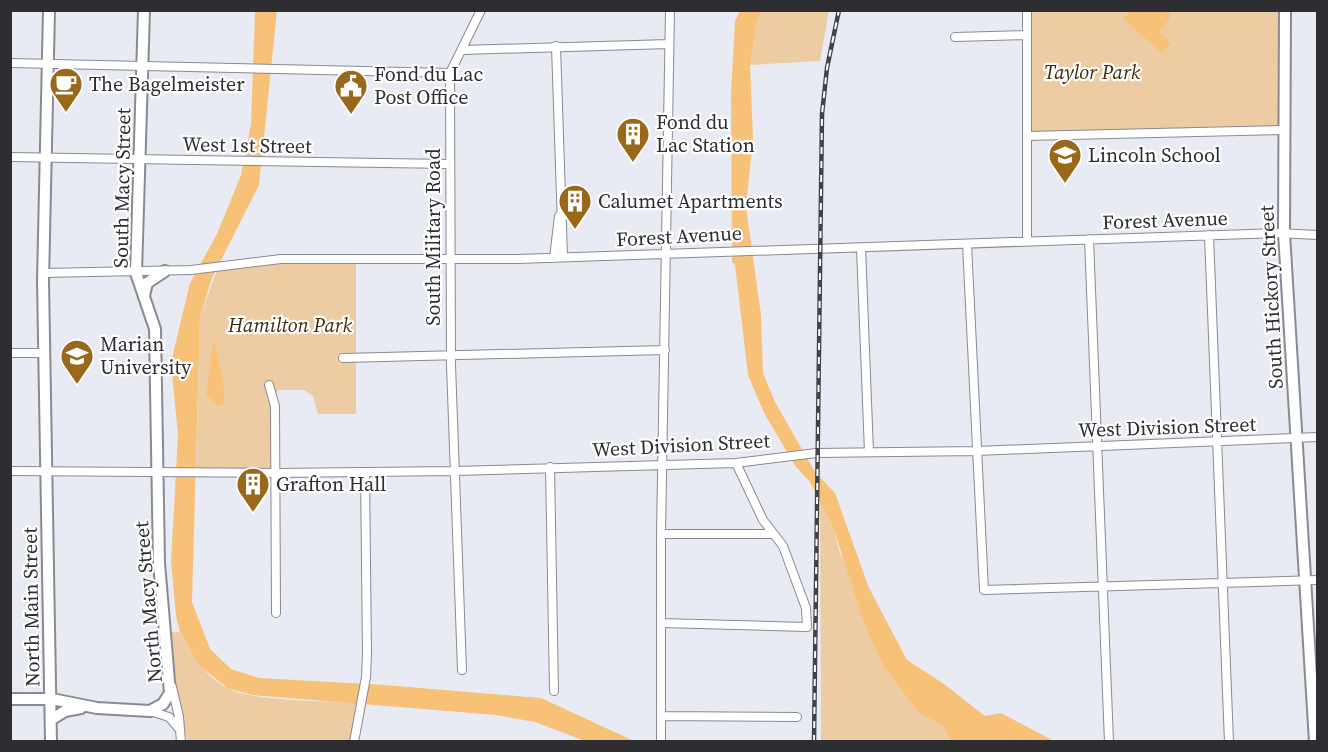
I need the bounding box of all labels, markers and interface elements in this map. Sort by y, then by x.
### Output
park label: Taylor Park [1044,58,1141,86]
place label: Fond du Lac Post Office [374,60,483,111]
cafe icon: The Bagelmeister [48,66,84,113]
public building icon: Fond du Lac Post Office [333,68,369,115]
place label: The Bagelmeister [89,70,245,98]
street label: South Macy Street [107,107,137,268]
place label: Fond du Lac Station [656,108,755,159]
building icon: Fond du Lac Station [615,116,651,163]
street label: West 1st Street [182,130,312,160]
school or university icon: Lincoln School [1047,137,1083,184]
place label: Lincoln School [1088,141,1221,169]
street label: South Military Road [419,148,447,326]
building icon: Calumet Apartments [557,183,593,230]
place label: Calumet Apartments [598,187,783,215]
street label: Forest Avenue [1102,204,1228,236]
street label: South Hickory Street [1252,204,1290,390]
street label: Forest Avenue [616,219,742,253]
park label: Hamilton Park [227,311,352,339]
place label: Marian University [100,330,192,381]
school or university icon: Marian University [59,338,95,385]
street label: West Division Street [1078,410,1257,444]
street label: West Division Street [591,426,771,464]
building icon: Grafton Hall [235,466,271,513]
place label: Grafton Hall [276,470,386,498]
street label: North Macy Street [127,520,169,684]
street label: North Main Street [16,526,46,687]

